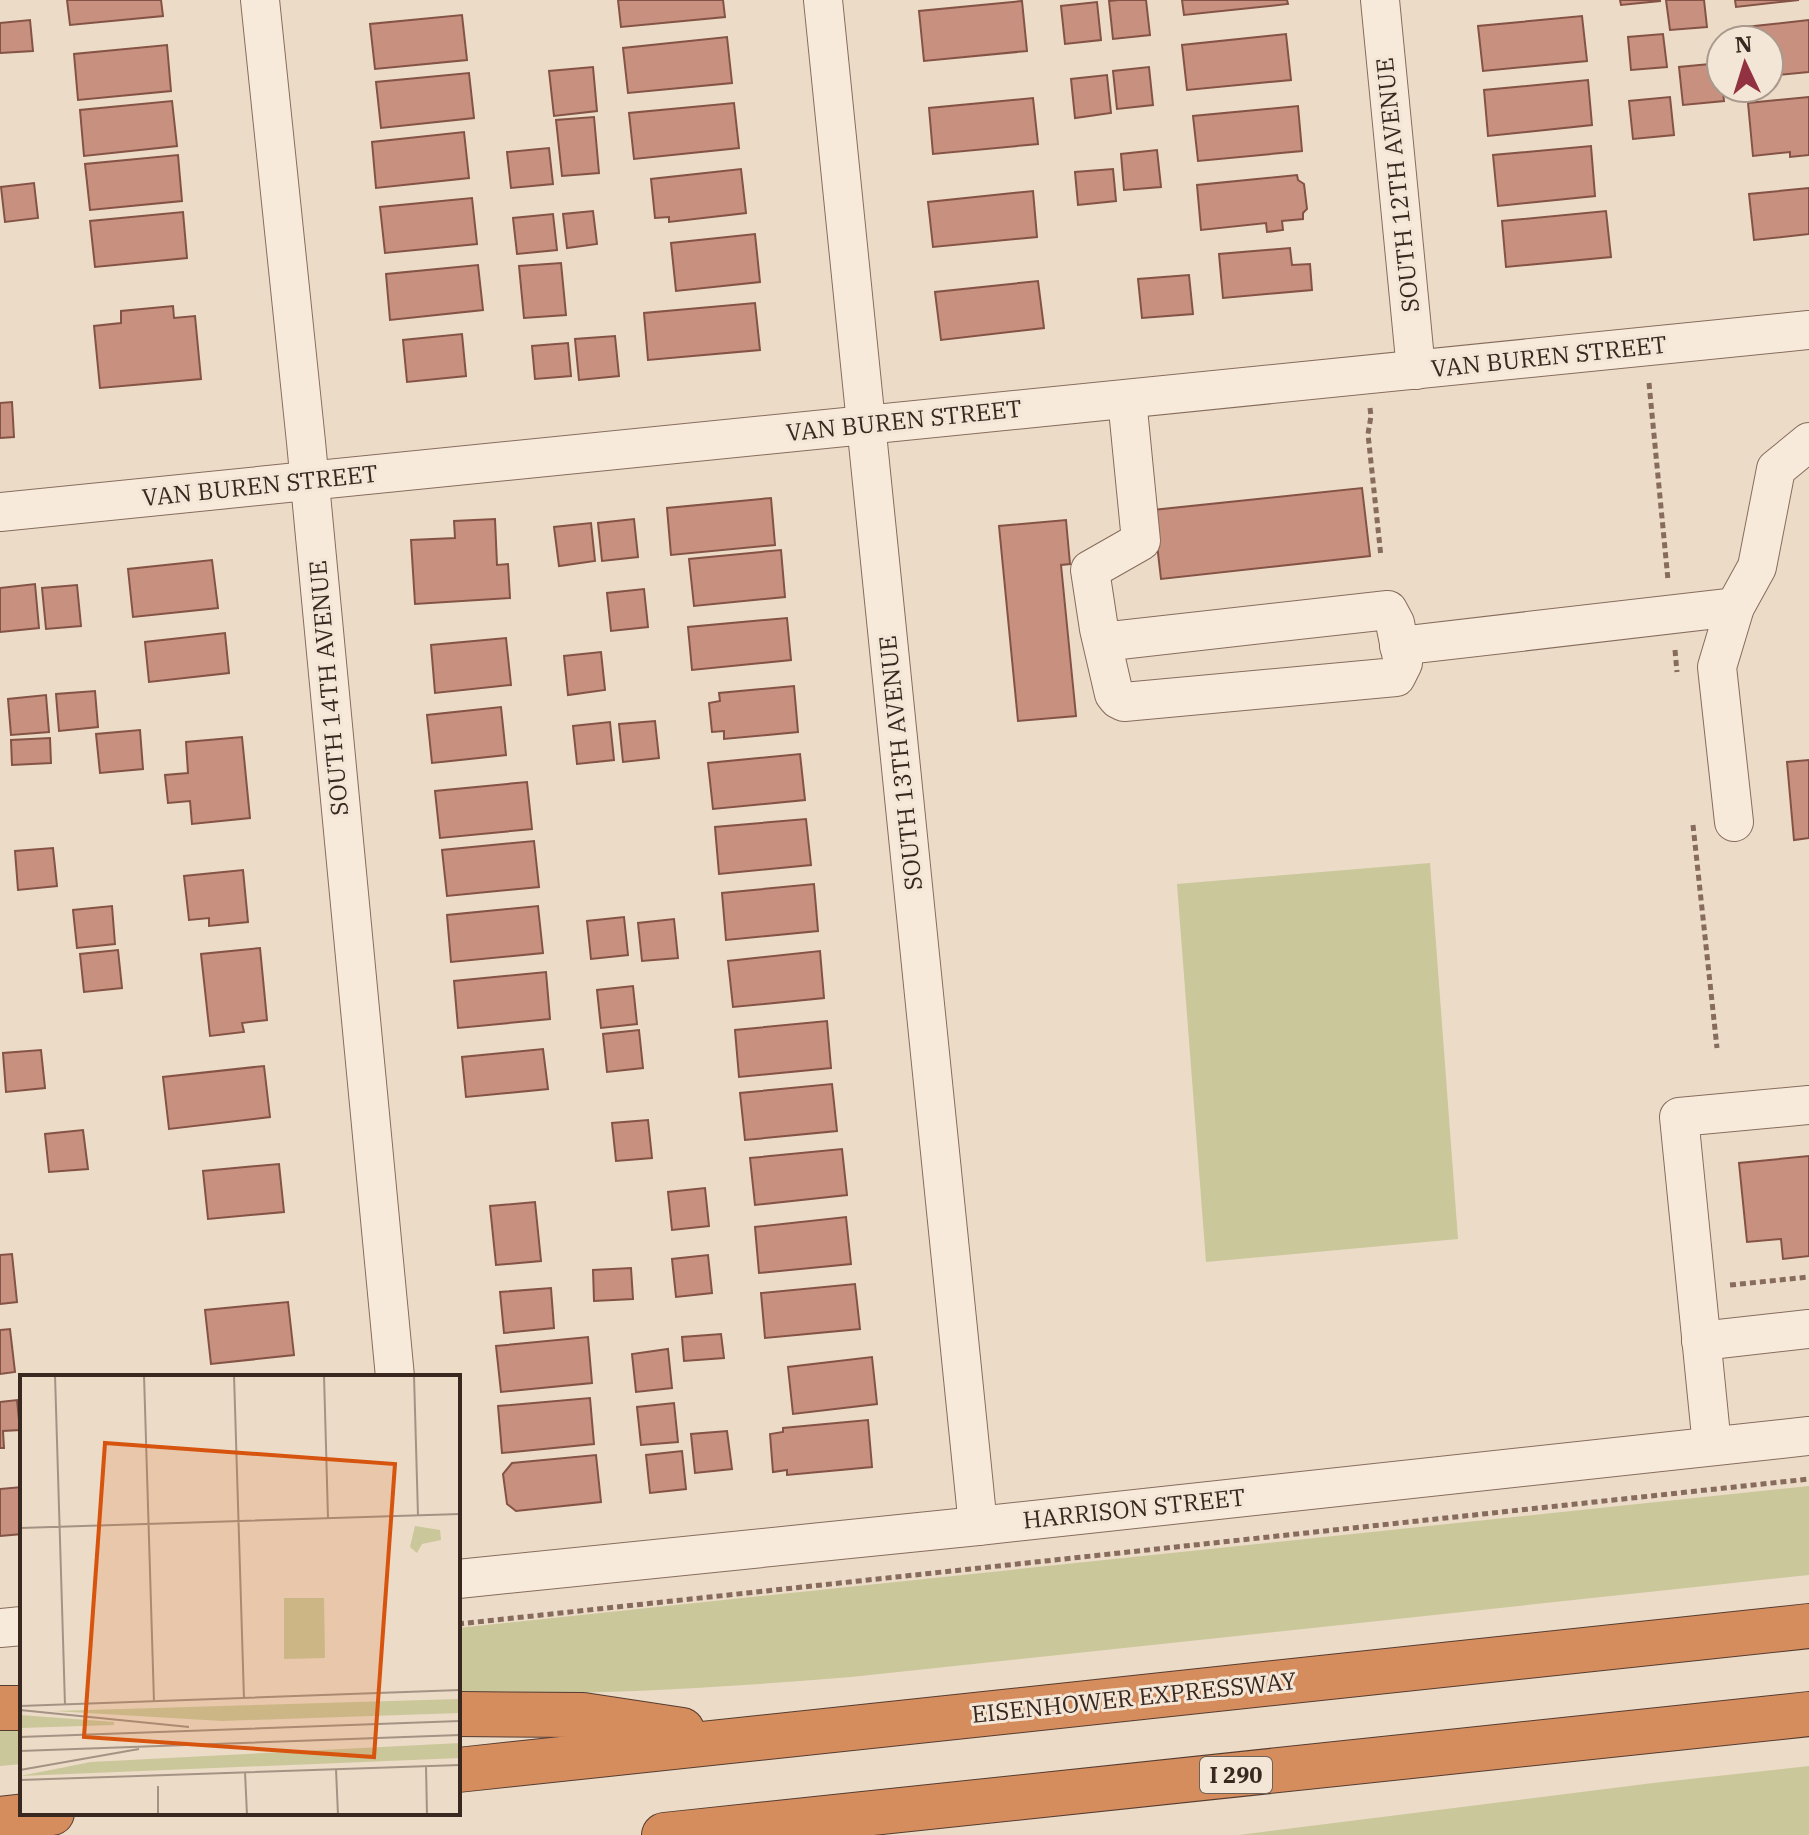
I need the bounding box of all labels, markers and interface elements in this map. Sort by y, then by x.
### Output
north arrow [1705,24,1785,104]
text: N [1734,28,1753,59]
street label: SOUTH 12TH AVENUE [1368,56,1426,314]
street label: VAN BUREN STREET [1429,328,1668,384]
street label: VAN BUREN STREET [784,392,1023,448]
street label: VAN BUREN STREET [140,457,379,513]
street label: SOUTH 14TH AVENUE [301,559,355,817]
street label: SOUTH 13TH AVENUE [871,634,929,892]
inset map [20,1375,460,1815]
street label: HARRISON STREET [1021,1480,1247,1536]
street label: EISENHOWER EXPRESSWAY [970,1664,1298,1730]
road number: I 290 [1200,1757,1272,1793]

